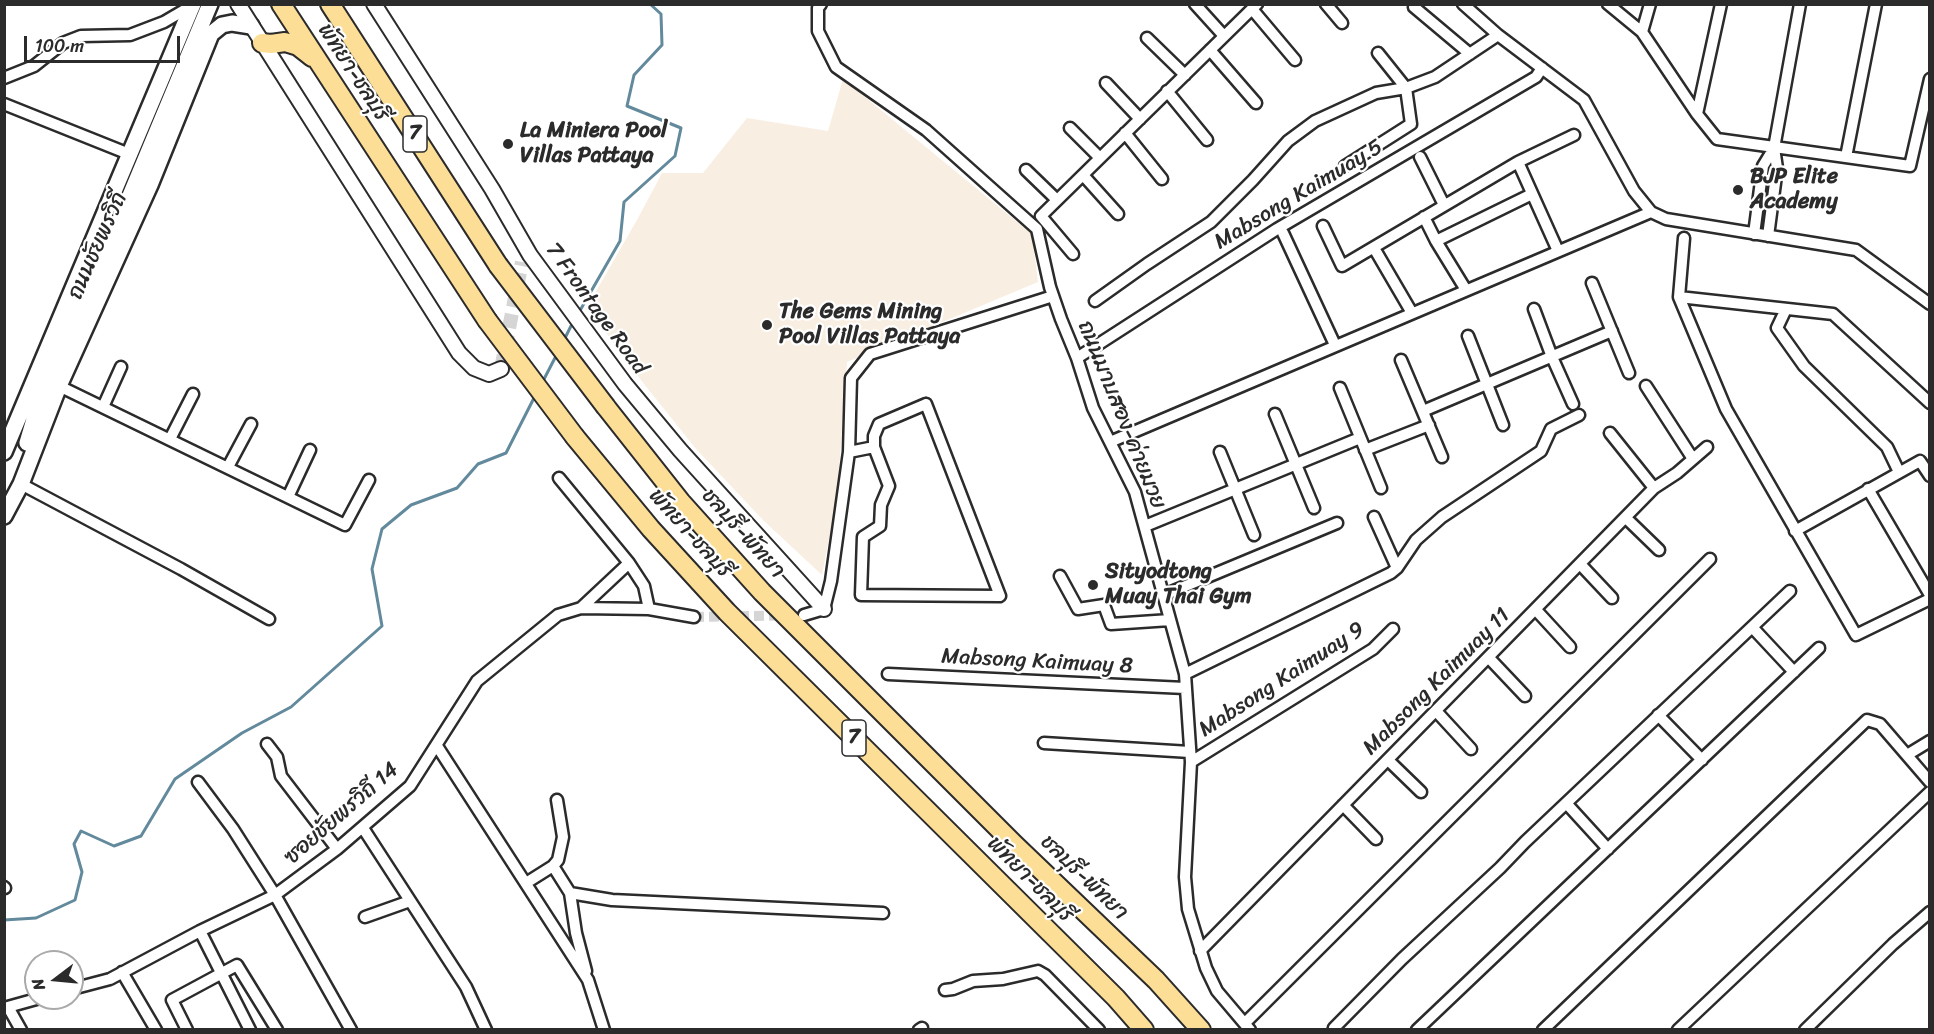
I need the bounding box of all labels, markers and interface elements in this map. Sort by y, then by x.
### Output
street label: พัทยา-ชลบุรี [312,19,394,127]
scale bar [27,24,183,62]
text: 100 m [35,30,84,62]
road number: 7 [403,116,427,152]
place label: La Miniera Pool Villas Pattaya [520,118,667,170]
street label: Mabsong Kaimuay 5 [1210,134,1388,256]
marker: La Miniera Pool Villas Pattaya [501,137,515,151]
place label: BJP Elite Academy [1750,164,1838,216]
marker: BJP Elite Academy [1731,183,1745,197]
street label: ถนนชัยพรวิถี [63,188,133,304]
street label: 7 Frontage Road [539,238,653,380]
place label: The Gems Mining Pool Villas Pattaya [779,299,960,350]
street label: ถนนมาบสอง-ค่ายมวย [1071,317,1171,513]
marker: The Gems Mining Pool Villas Pattaya [760,318,774,332]
street label: พัทยา-ชลบุรี [643,484,737,584]
street label: ชลบุรี-พัทยา [696,484,790,584]
place label: Sityodtong Muay Thai Gym [1105,559,1252,610]
marker: Sityodtong Muay Thai Gym [1086,578,1100,592]
street label: Mabsong Kaimuay 11 [1358,603,1516,761]
street label: Mabsong Kaimuay 9 [1194,617,1370,743]
street label: Mabsong Kaimuay 8 [941,644,1133,680]
road number: 7 [842,720,866,756]
street label: ซอยชัยพรวิถี 14 [279,757,405,871]
street label: ชลบุรี-พัทยา [1035,830,1133,926]
street label: พัทยา-ชลบุรี [981,831,1079,929]
north arrow [24,950,84,1010]
text: N [23,975,54,994]

